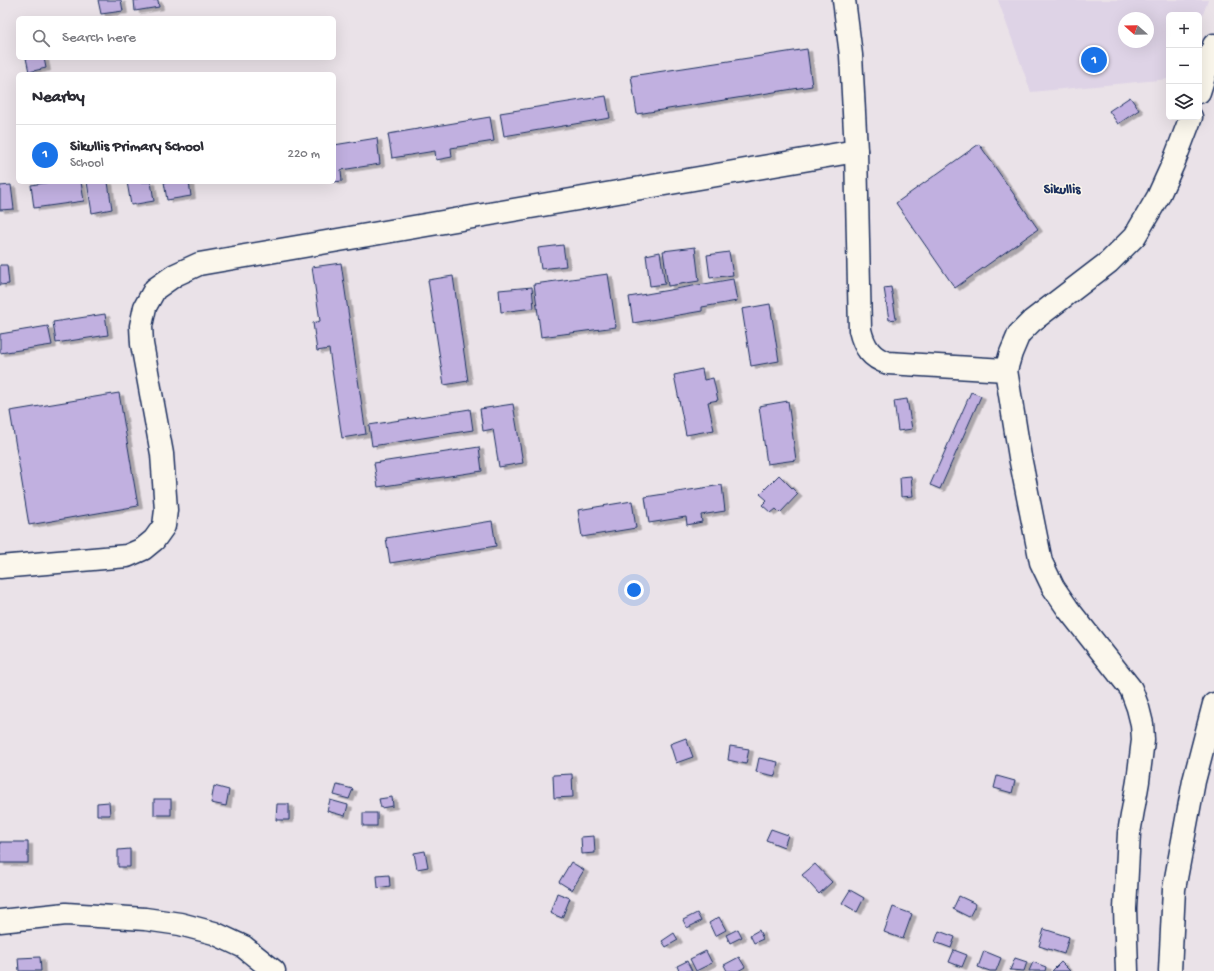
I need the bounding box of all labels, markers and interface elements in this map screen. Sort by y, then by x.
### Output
north arrow [1118,12,1154,48]
map controls [1166,12,1202,120]
button: + [1166,12,1202,48]
search box [16,16,336,60]
icon: search [30,27,52,49]
text: Search here [62,29,136,47]
pin: 1 [1081,45,1107,75]
button: − [1166,48,1202,84]
button: layers [1166,84,1202,120]
text: Nearby [32,88,85,108]
text: Sikullis Primary School [70,138,204,156]
text: 1 [42,147,48,162]
text: 220 m [288,147,320,162]
text: School [70,156,104,171]
district label: Sikullis [1044,182,1081,199]
your location [624,580,644,600]

